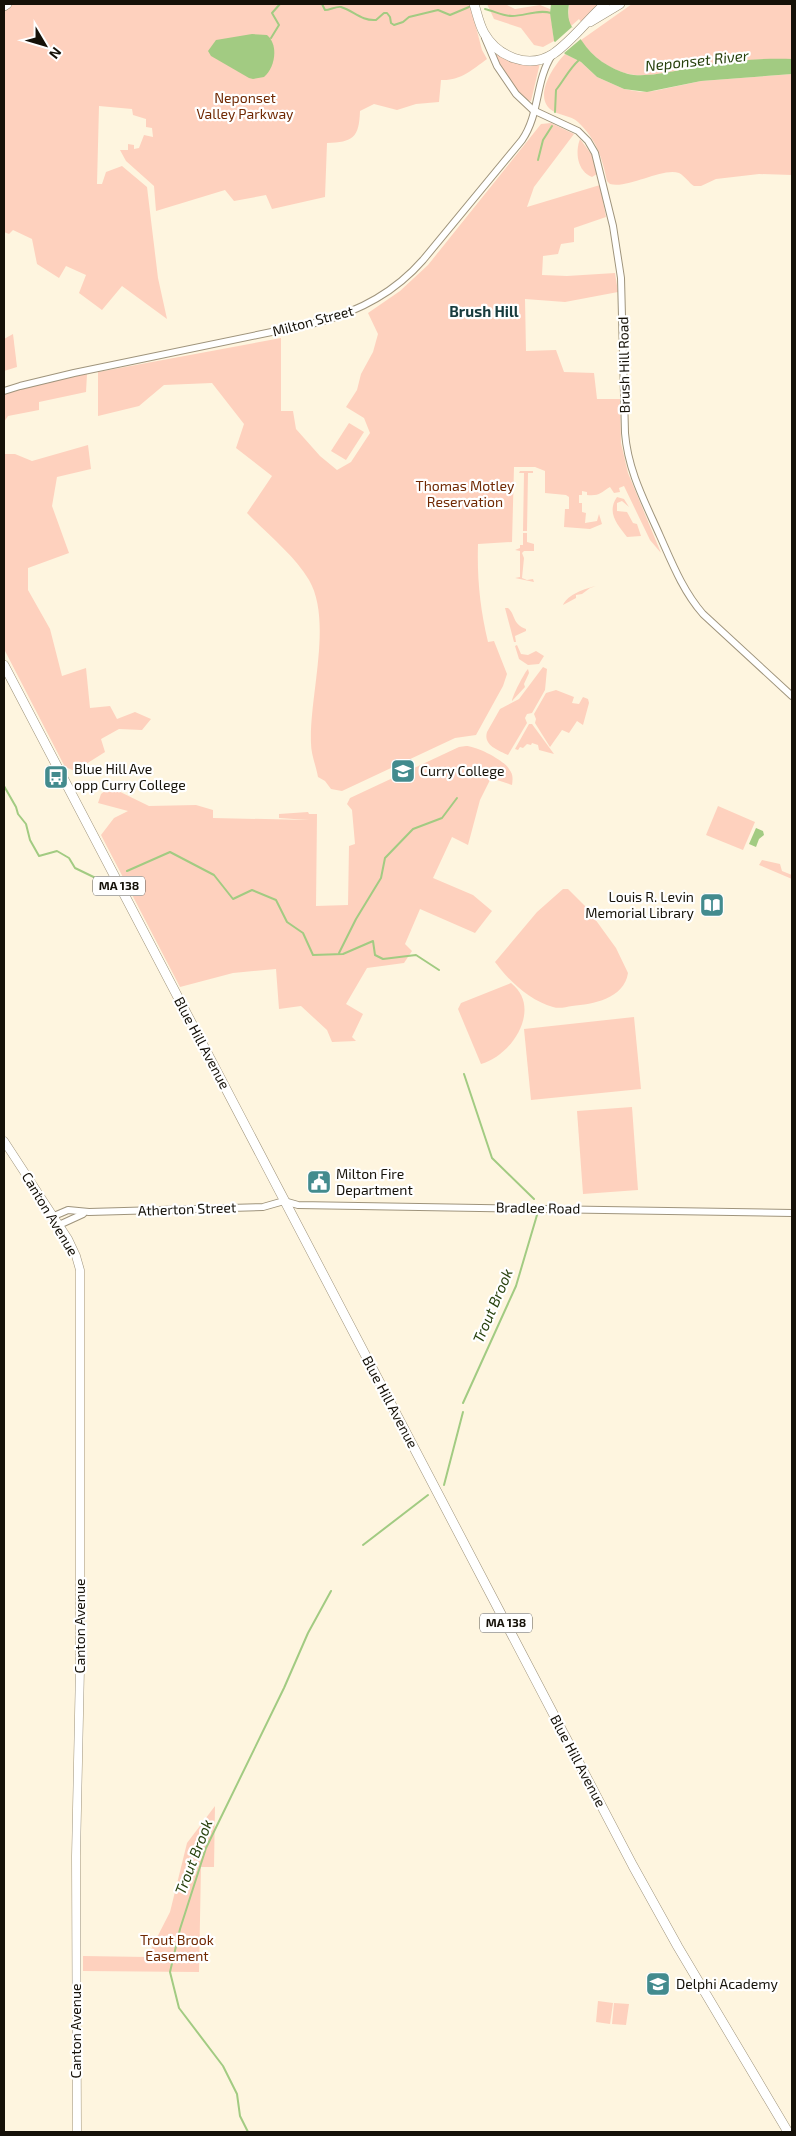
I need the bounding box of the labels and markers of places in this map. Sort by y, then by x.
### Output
school or university icon: Curry College [390,758,416,784]
place label: Blue Hill Ave opp Curry College [74,760,186,793]
place label: Curry College [420,762,504,779]
bus stop icon: Blue Hill Ave opp Curry College [43,764,69,790]
place label: Louis R. Levin Memorial Library [585,888,695,921]
library icon: Louis R. Levin Memorial Library [699,892,725,918]
place label: Milton Fire Department [336,1165,413,1198]
public building icon: Milton Fire Department [306,1169,332,1195]
school or university icon: Delphi Academy [645,1971,671,1997]
place label: Delphi Academy [676,1975,779,1992]

